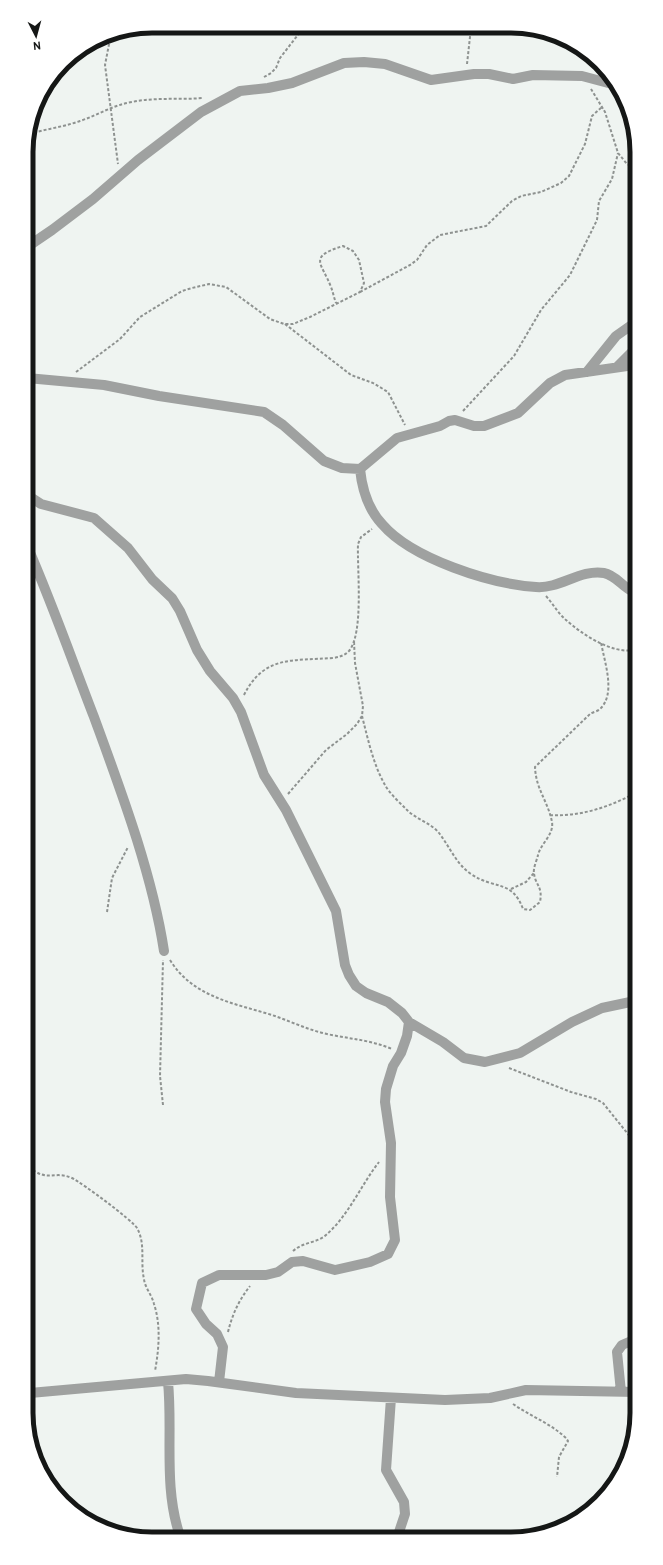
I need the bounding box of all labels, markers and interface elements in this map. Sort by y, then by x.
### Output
north arrow [16,16,56,56]
text: N [32,38,42,52]

